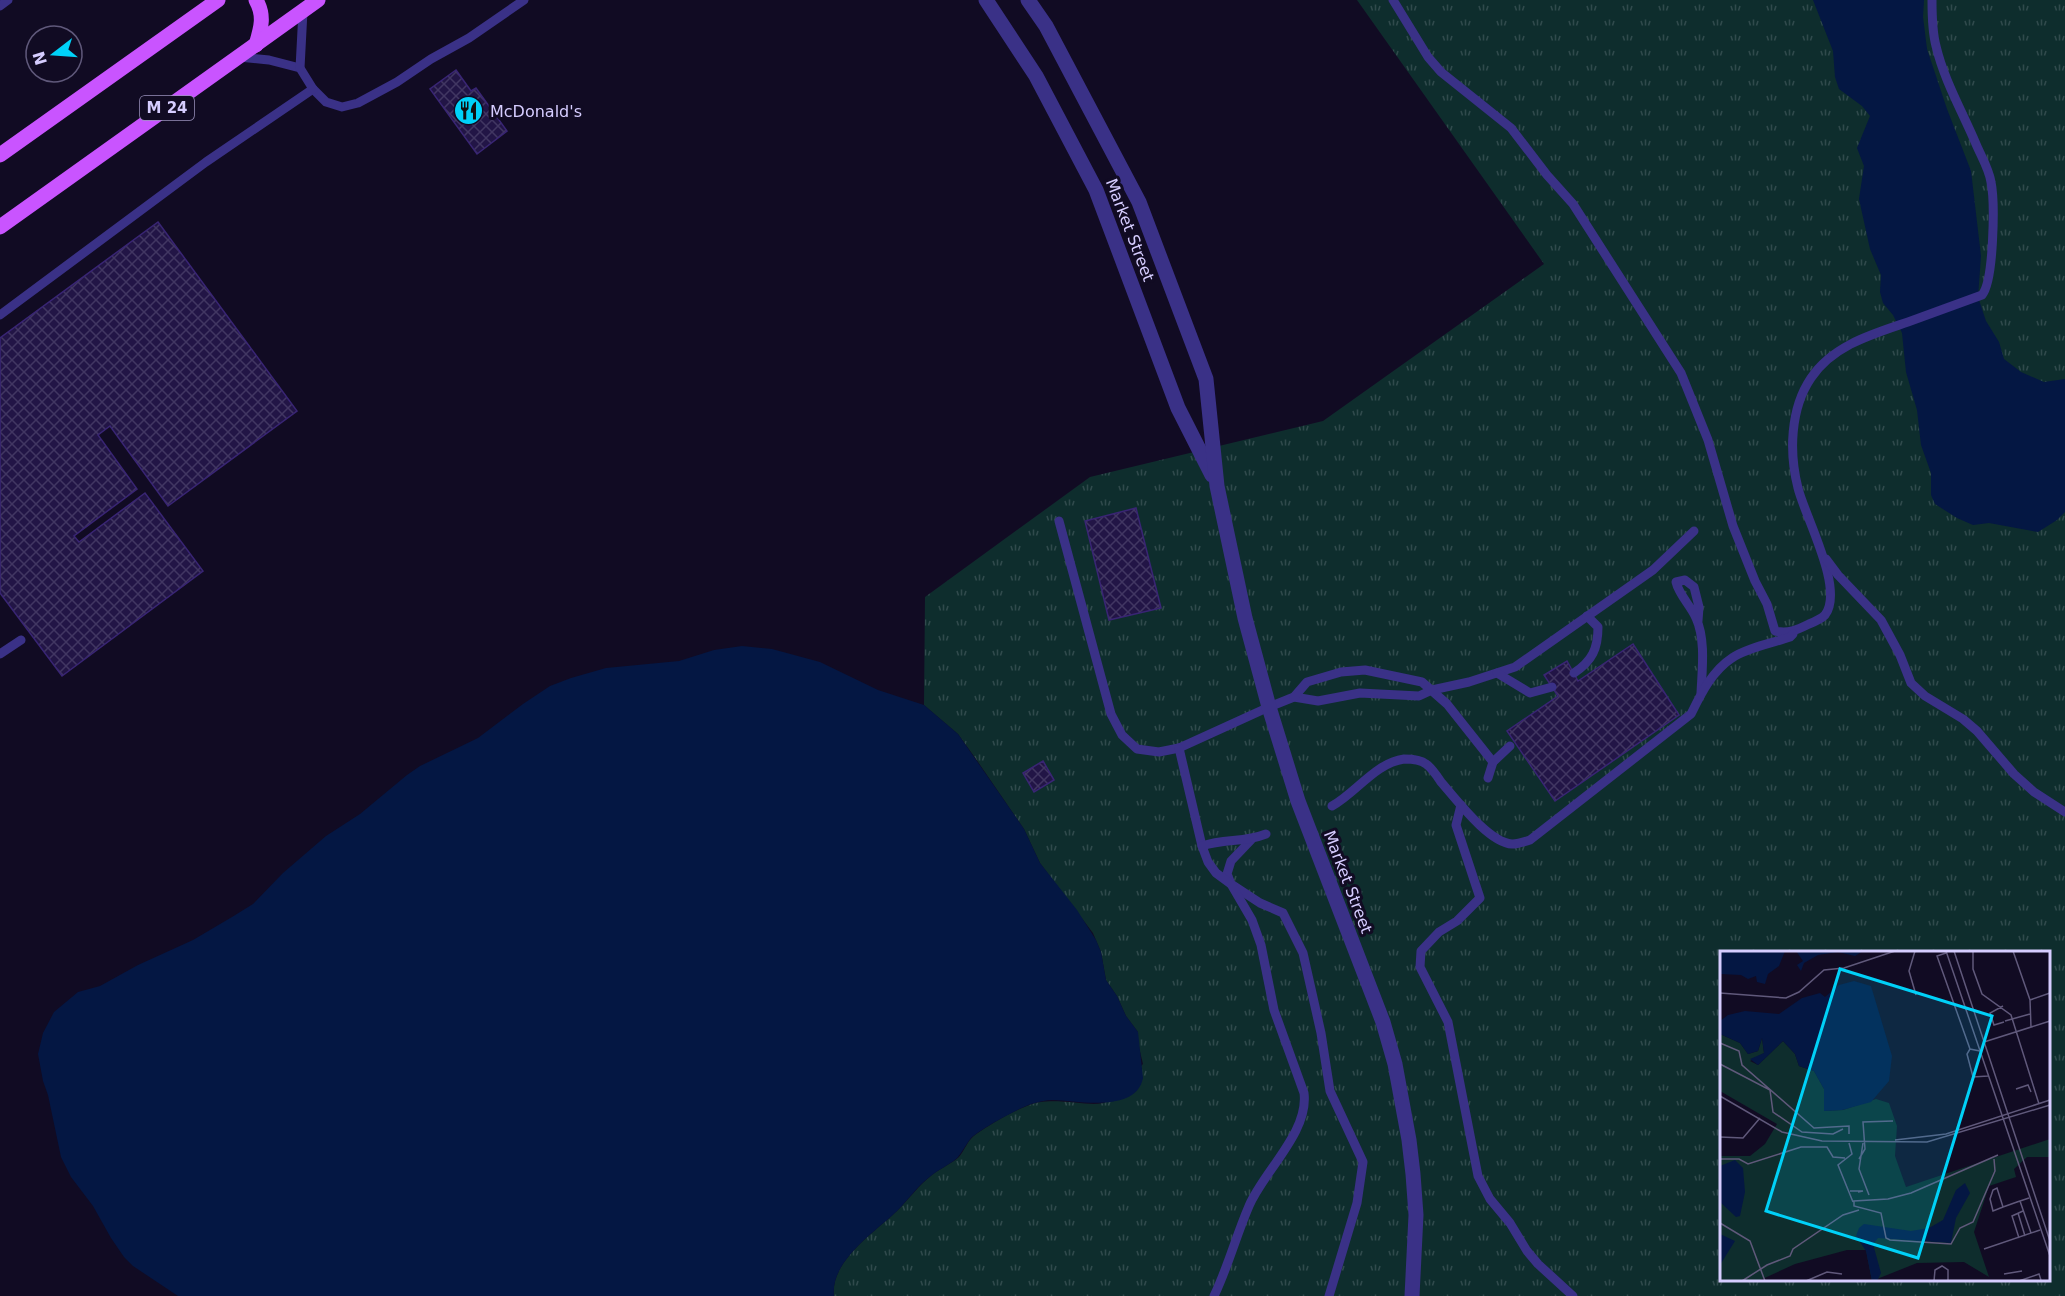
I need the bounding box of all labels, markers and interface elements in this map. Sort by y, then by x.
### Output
north arrow [24,24,84,84]
text: N [29,49,51,67]
restaurant icon: McDonald's [453,95,485,127]
road number: M 24 [140,96,194,120]
place label: McDonald's [490,102,582,121]
street label: Market Street [1102,176,1158,284]
street label: Market Street [1320,828,1376,936]
inset map [1720,951,2050,1281]

